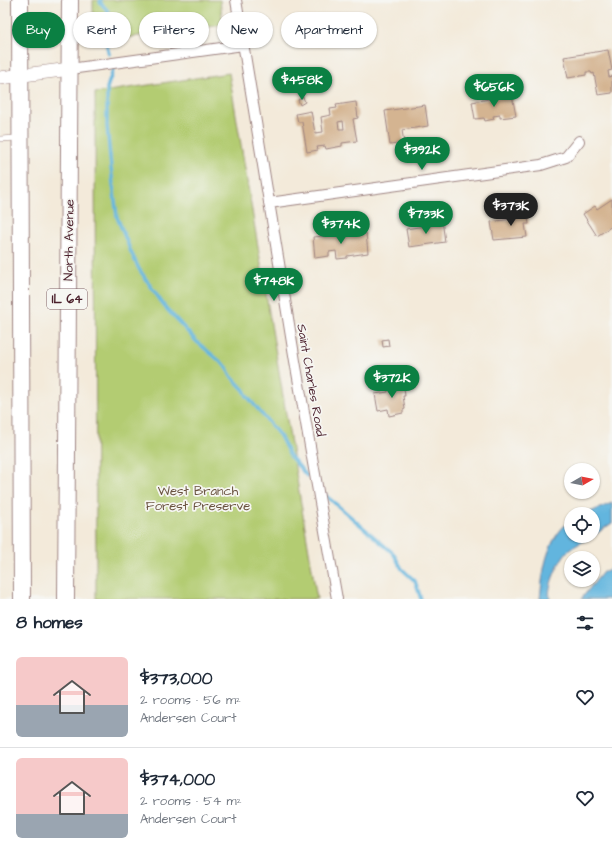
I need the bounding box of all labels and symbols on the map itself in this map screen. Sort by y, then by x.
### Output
pin: $458K [274,67,330,101]
pin: $656K [466,74,522,108]
pin: $392K [394,137,450,171]
pin: $373K [483,193,539,227]
street label: North Avenue [59,199,79,281]
pin: $733K [398,201,454,235]
pin: $374K [313,211,369,245]
pin: $748K [246,268,302,302]
road number: IL 64 [47,289,87,309]
street label: Saint Charles Road [292,322,330,438]
pin: $372K [364,365,420,399]
north arrow [564,463,600,499]
park label: West Branch Forest Preserve [146,482,250,515]

